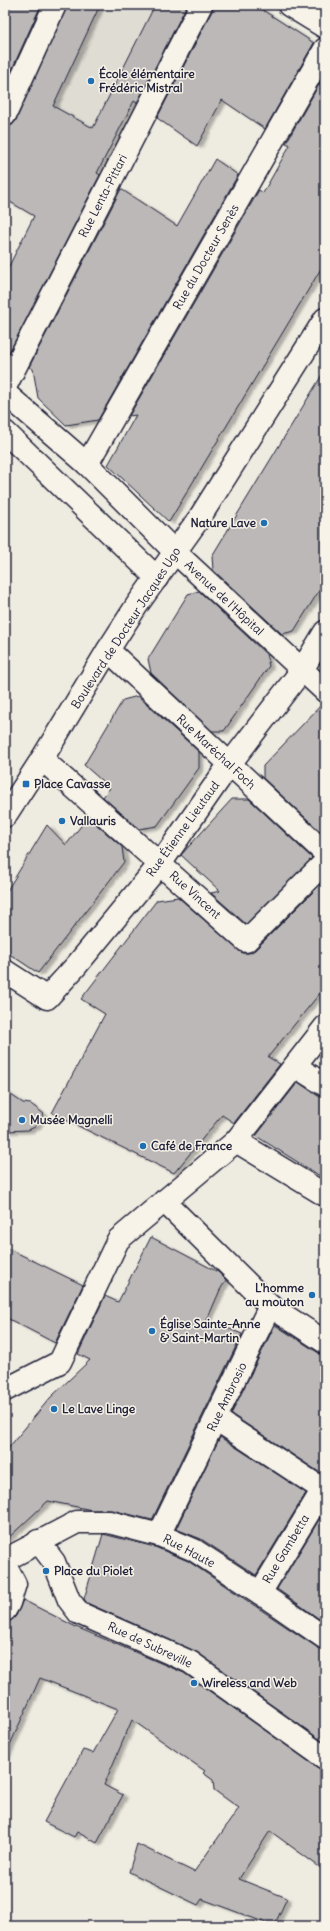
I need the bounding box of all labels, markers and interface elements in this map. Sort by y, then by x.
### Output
place label: École élémentaire Frédéric Mistral [99,66,195,95]
marker: École élémentaire Frédéric Mistral [86,76,96,86]
street label: Rue Lenta-Pittari [75,152,130,240]
street label: Rue du Docteur Senès [169,201,242,312]
place label: Nature Lave [190,515,257,530]
marker: Nature Lave [259,518,269,528]
street label: Boulevard de Docteur Jacques Ugo [68,544,184,711]
street label: Avenue de l'Hôpital [182,557,267,638]
street label: Rue Maréchal Foch [174,711,259,792]
place label: Place Cavasse [34,776,111,791]
street label: Rue Étienne Lieutaud [143,778,222,880]
marker: Place Cavasse [21,779,31,789]
place label: Vallauris [70,813,117,828]
marker: Vallauris [57,816,67,826]
street label: Rue Vincent [166,868,224,922]
place label: Musée Magnelli [30,1112,113,1128]
marker: Musée Magnelli [17,1115,27,1125]
place label: Café de France [151,1138,233,1153]
marker: Café de France [138,1141,148,1151]
place label: L'homme au mouton [245,1280,305,1309]
marker: L'homme au mouton [307,1290,317,1300]
place label: Église Sainte-Anne & Saint-Martin [160,1316,261,1345]
marker: Église Sainte-Anne & Saint-Martin [147,1326,157,1336]
street label: Rue Ambrosio [203,1360,250,1434]
place label: Le Lave Linge [62,1401,136,1417]
marker: Le Lave Linge [49,1404,59,1414]
street label: Rue Gambetta [259,1511,312,1586]
street label: Rue Haute [161,1531,218,1570]
place label: Place du Piolet [54,1563,134,1578]
marker: Place du Piolet [41,1566,51,1576]
street label: Rue de Subreville [105,1618,195,1671]
place label: Wireless and Web [202,1675,297,1690]
marker: Wireless and Web [189,1678,199,1688]

